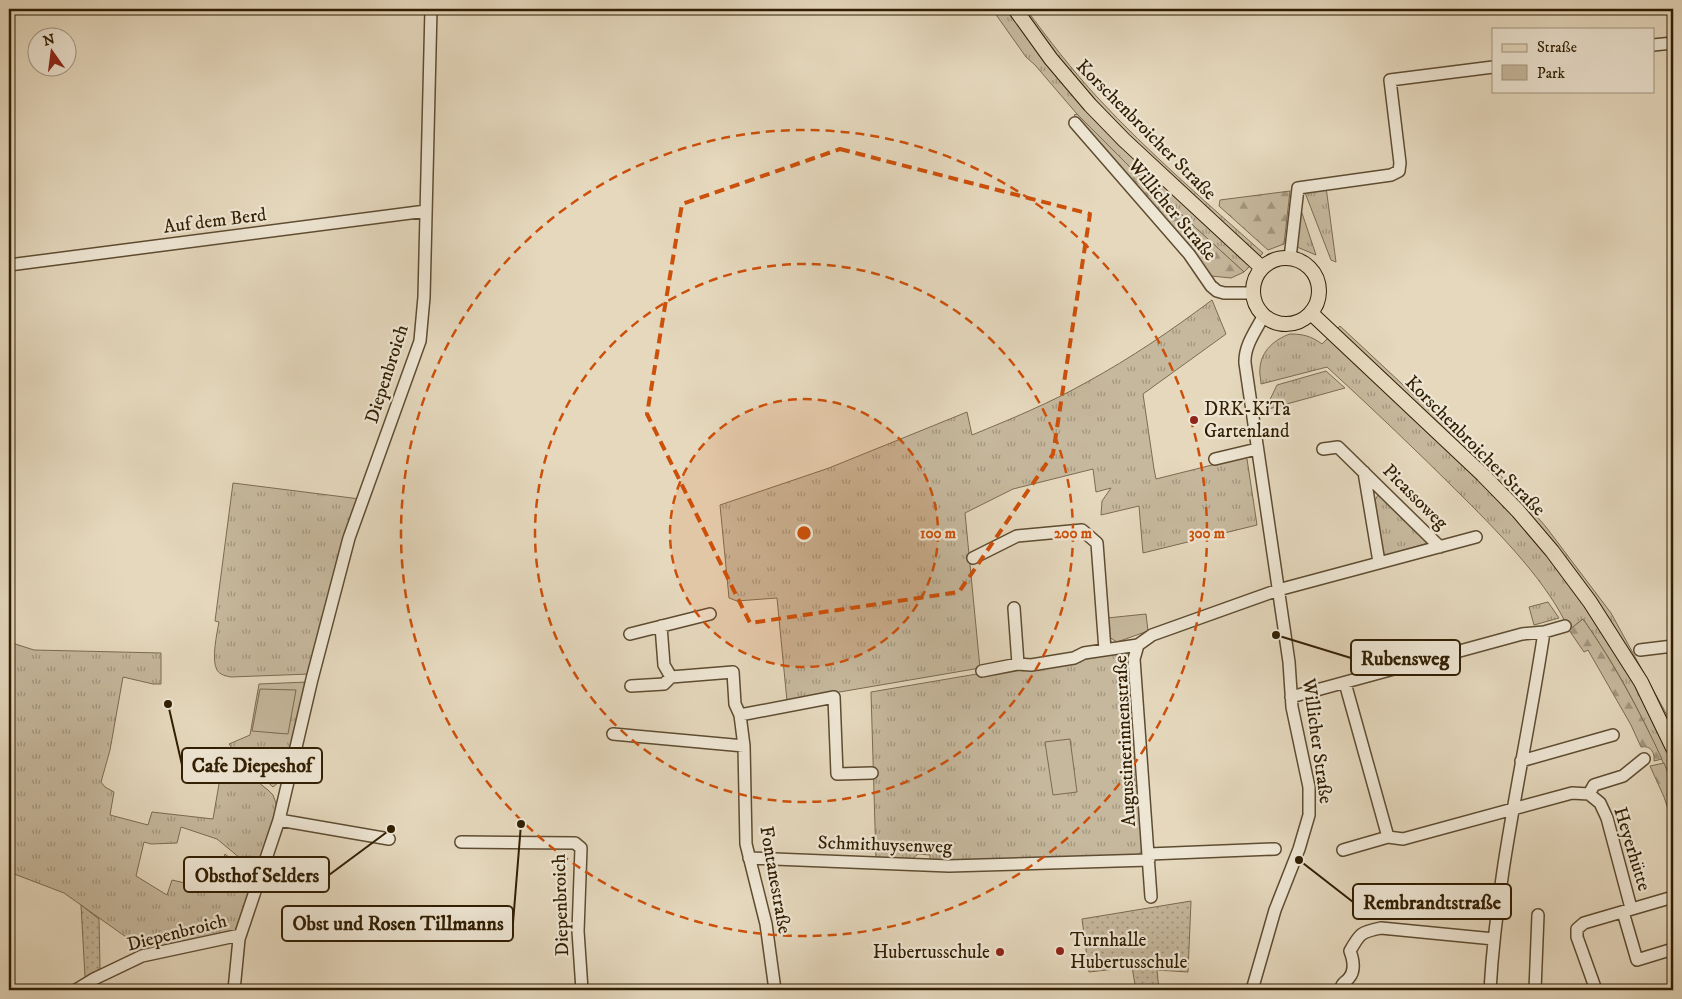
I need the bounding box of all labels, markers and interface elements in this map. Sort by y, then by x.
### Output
north arrow [28,28,78,78]
legend [1492,28,1654,92]
text: N [41,30,57,50]
text: Straße [1537,38,1577,57]
street label: Korschenbroicher Straße [1071,55,1221,205]
text: Park [1537,64,1566,83]
street label: Willicher Straße [1122,153,1221,266]
street label: Auf dem Berd [162,203,268,239]
street label: Diepenbroich [360,322,414,426]
street label: Korschenbroicher Straße [1400,371,1550,521]
place label: DRK-KiTa Gartenland [1204,398,1291,443]
marker: DRK-KiTa Gartenland [1188,414,1200,426]
street label: Picassoweg [1377,459,1453,535]
centre of rings [795,524,813,542]
text: 100 m [920,524,957,543]
text: 200 m [1054,524,1093,543]
text: 300 m [1189,524,1226,543]
callout: Rubensweg [1351,640,1460,675]
text: Rubensweg [1361,647,1451,672]
street label: Augustinerinnenstraße [1109,655,1141,827]
street label: Willicher Straße [1297,676,1337,805]
callout: Cafe Diepeshof [182,748,322,783]
text: Cafe Diepeshof [192,754,316,779]
street label: Heyerhütte [1608,804,1656,894]
street label: Fontanestraße [754,824,796,936]
street label: Schmithuysenweg [817,831,953,859]
street label: Diepenbroich [548,853,574,957]
callout: Obsthof Selders [184,857,329,892]
text: Obsthof Selders [195,864,320,889]
callout: Rembrandtstraße [1353,884,1511,919]
text: Rembrandtstraße [1363,891,1502,916]
callout: Obst und Rosen Tillmanns [282,906,513,941]
street label: Diepenbroich [125,909,230,957]
text: Obst und Rosen Tillmanns [292,912,504,937]
place label: Turnhalle Hubertusschule [1070,929,1187,974]
place label: Hubertusschule [873,941,990,964]
marker: Turnhalle Hubertusschule [1054,945,1066,957]
marker: Hubertusschule [994,946,1006,958]

